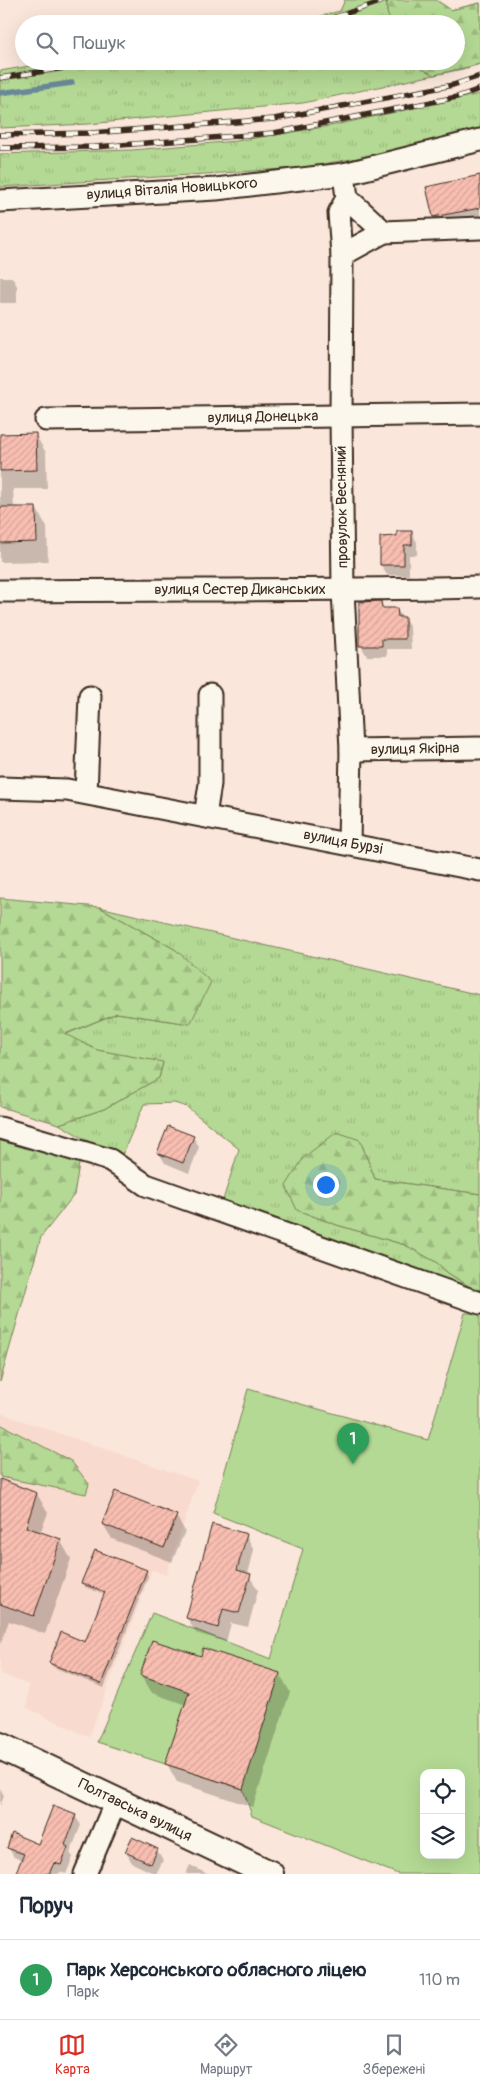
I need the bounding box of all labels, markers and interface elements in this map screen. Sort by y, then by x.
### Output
search box [15,15,465,70]
icon: search [33,29,61,57]
text: Пошук [73,31,126,55]
street label: вулиця Віталія Новицького [86,174,258,204]
street label: вулиця Донецька [207,407,319,427]
street label: провулок Весняний [331,445,353,569]
street label: вулиця Сестер Диканських [154,580,326,599]
street label: вулиця Якірна [370,739,460,759]
street label: вулиця Бурзі [302,825,385,859]
your location [313,1172,339,1198]
pin: 1 [337,1423,369,1464]
map controls [420,1769,465,1859]
button: locate [420,1769,465,1814]
street label: Полтавська вулиця [75,1774,195,1846]
button: layers [420,1814,465,1859]
text: Поруч [20,1893,73,1920]
text: Парк Херсонського обласного ліцею [67,1958,367,1982]
text: 1 [33,1970,39,1990]
text: 110 m [419,1970,460,1990]
text: Парк [67,1982,100,2002]
tab: Карта [55,2031,90,2078]
tab: Маршрут [200,2031,253,2078]
tab: Збережені [363,2031,425,2078]

